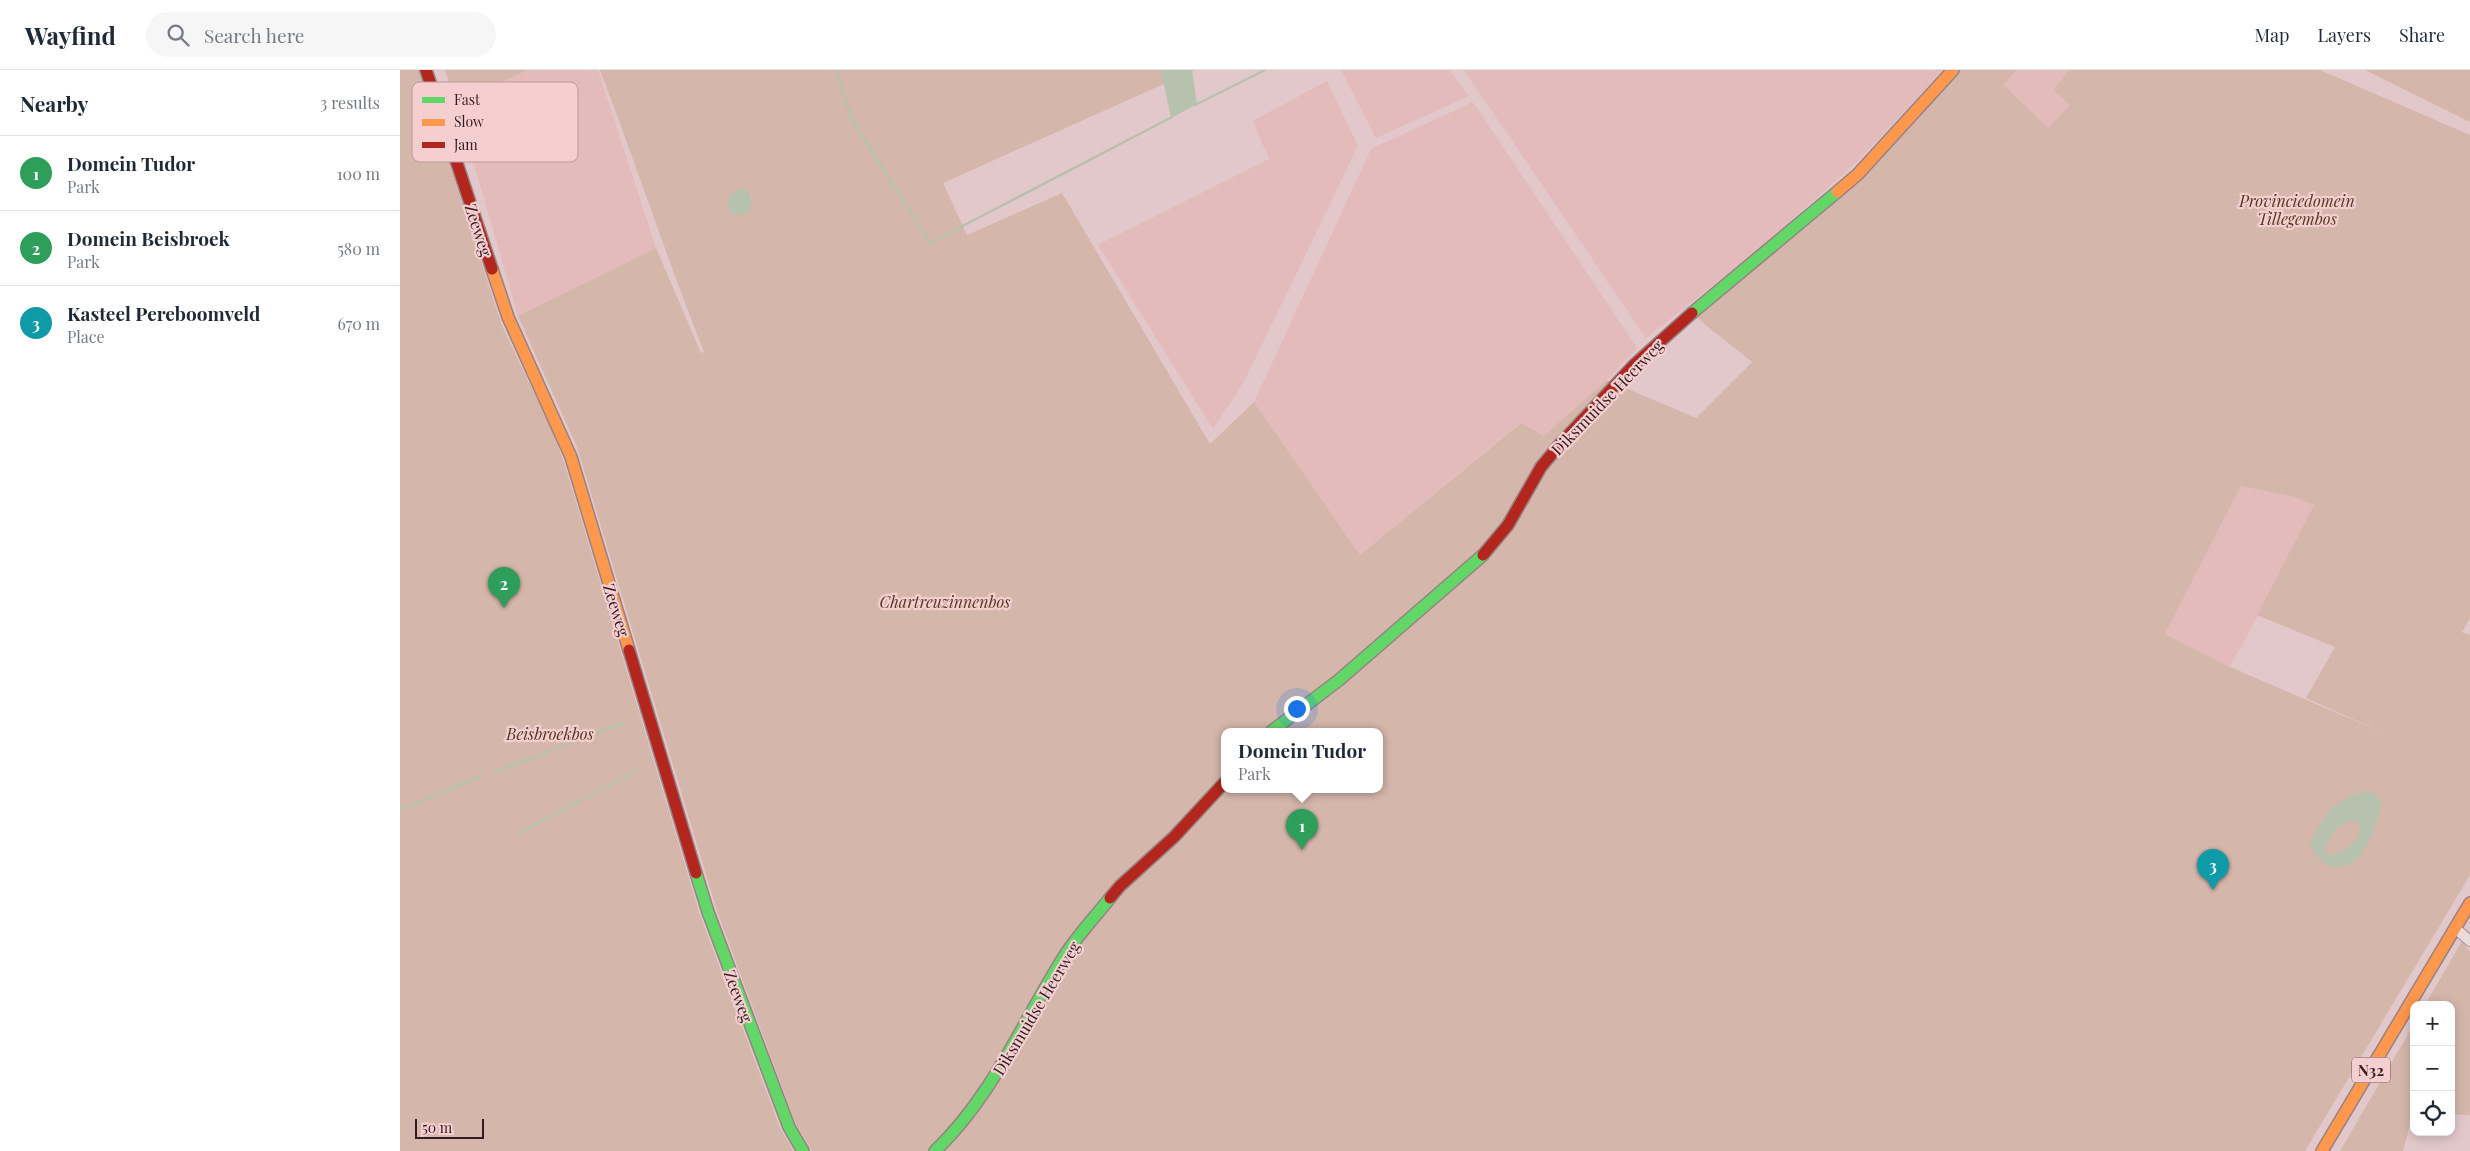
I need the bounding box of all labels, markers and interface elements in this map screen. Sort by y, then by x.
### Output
search box [146,12,496,57]
text: Wayfind [25,19,116,51]
icon: search [164,21,192,49]
text: Search here [204,22,304,48]
text: Map [2254,23,2289,47]
text: Layers [2317,23,2371,47]
text: Share [2399,23,2445,47]
legend [412,82,578,162]
text: Nearby [20,89,89,117]
text: Fast [454,90,481,109]
text: 3 results [320,92,380,113]
text: Slow [454,112,484,131]
text: Jam [453,135,478,154]
text: Domein Tudor [67,150,195,176]
text: 1 [33,163,39,184]
text: 100 m [337,163,380,184]
text: Park [67,176,100,197]
park label: Provinciedomein Tillegembos [2238,190,2355,229]
street label: Zeeweg [461,201,498,260]
text: Domein Beisbroek [67,225,230,251]
text: 2 [32,238,40,259]
text: 580 m [337,238,380,259]
text: Park [67,251,100,272]
text: Kasteel Pereboomveld [67,300,260,326]
text: 3 [32,313,40,334]
text: 670 m [337,313,380,334]
text: Place [67,326,105,347]
street label: Diksmuidse Heerweg [1546,334,1668,459]
pin: 2 [488,567,520,608]
street label: Zeeweg [599,581,635,640]
park label: Chartreuzinnenbos [880,591,1010,612]
your location [1284,696,1310,722]
park label: Beisbroekbos [505,723,594,744]
popup [1221,728,1383,793]
text: Domein Tudor [1238,737,1366,763]
text: Park [1238,763,1271,784]
pin: 1 [1286,809,1318,850]
pin: 3 [2197,849,2229,890]
street label: Diksmuidse Heerweg [988,937,1085,1079]
street label: Zeeweg [720,967,758,1026]
map controls [2410,1001,2455,1136]
button: + [2410,1001,2455,1046]
button: − [2410,1046,2455,1091]
road number: N32 [2352,1058,2390,1082]
button: locate [2410,1091,2455,1136]
scale bar [415,1116,484,1139]
text: 50 m [422,1118,452,1137]

